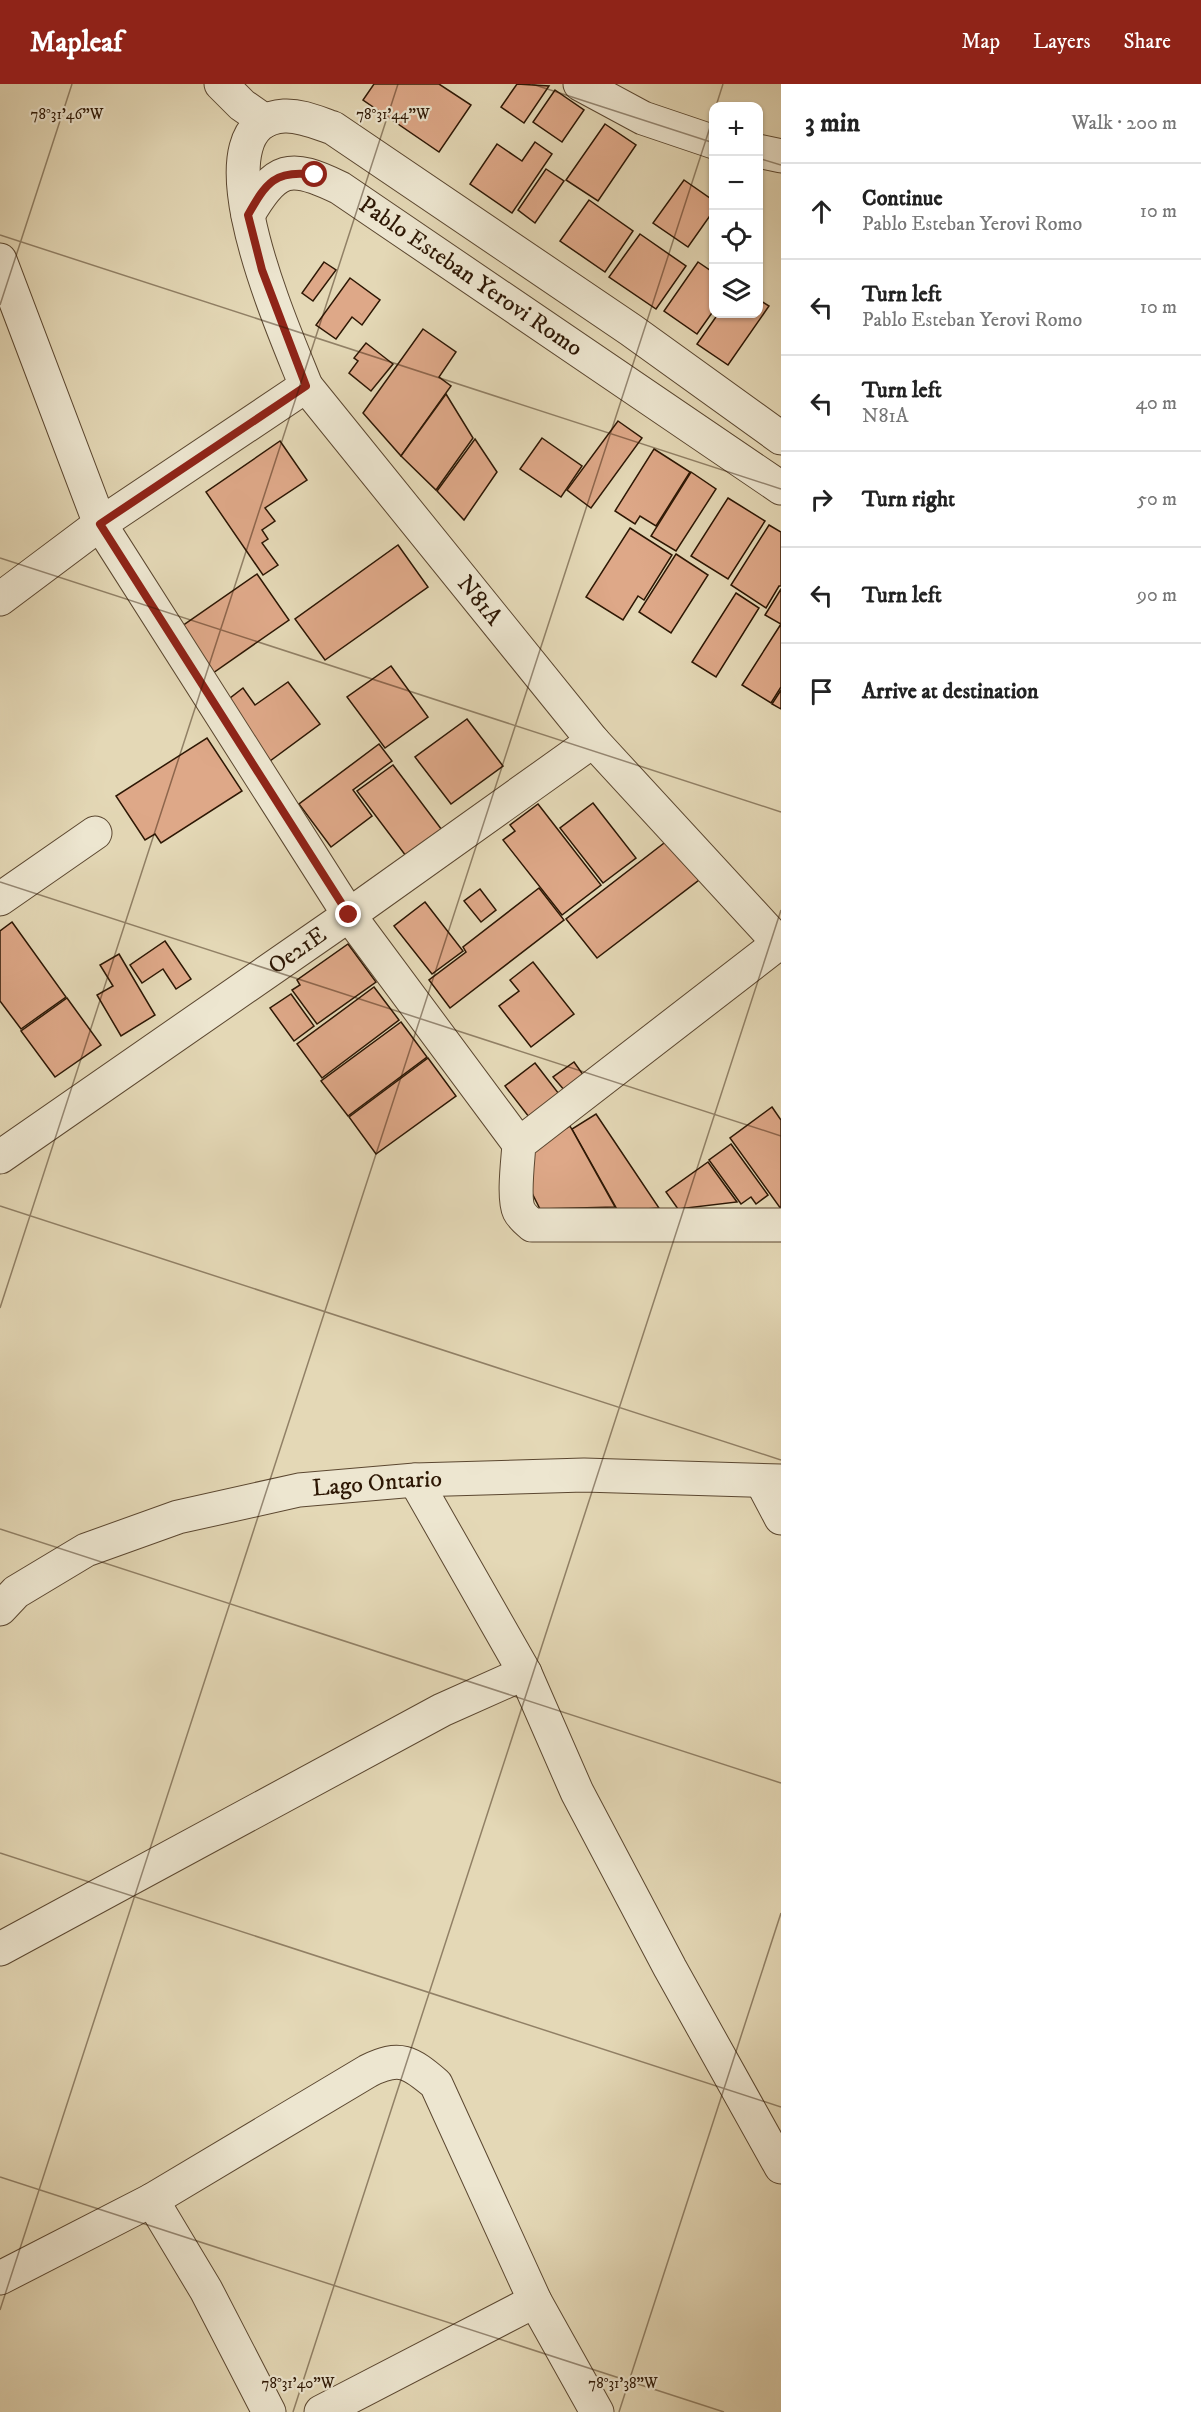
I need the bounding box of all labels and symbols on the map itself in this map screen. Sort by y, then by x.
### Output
text: 78°31'46"W [31,105,104,124]
text: 78°31'44"W [356,105,430,124]
route start [301,161,327,187]
street label: Pablo Esteban Yerovi Romo [353,190,588,364]
street label: N81A [450,570,509,632]
route end [335,901,361,927]
street label: Oe21E [262,920,333,981]
street label: Lago Ontario [311,1464,442,1504]
text: 78°31'40"W [261,2374,335,2393]
text: 78°31'38"W [588,2374,658,2393]

